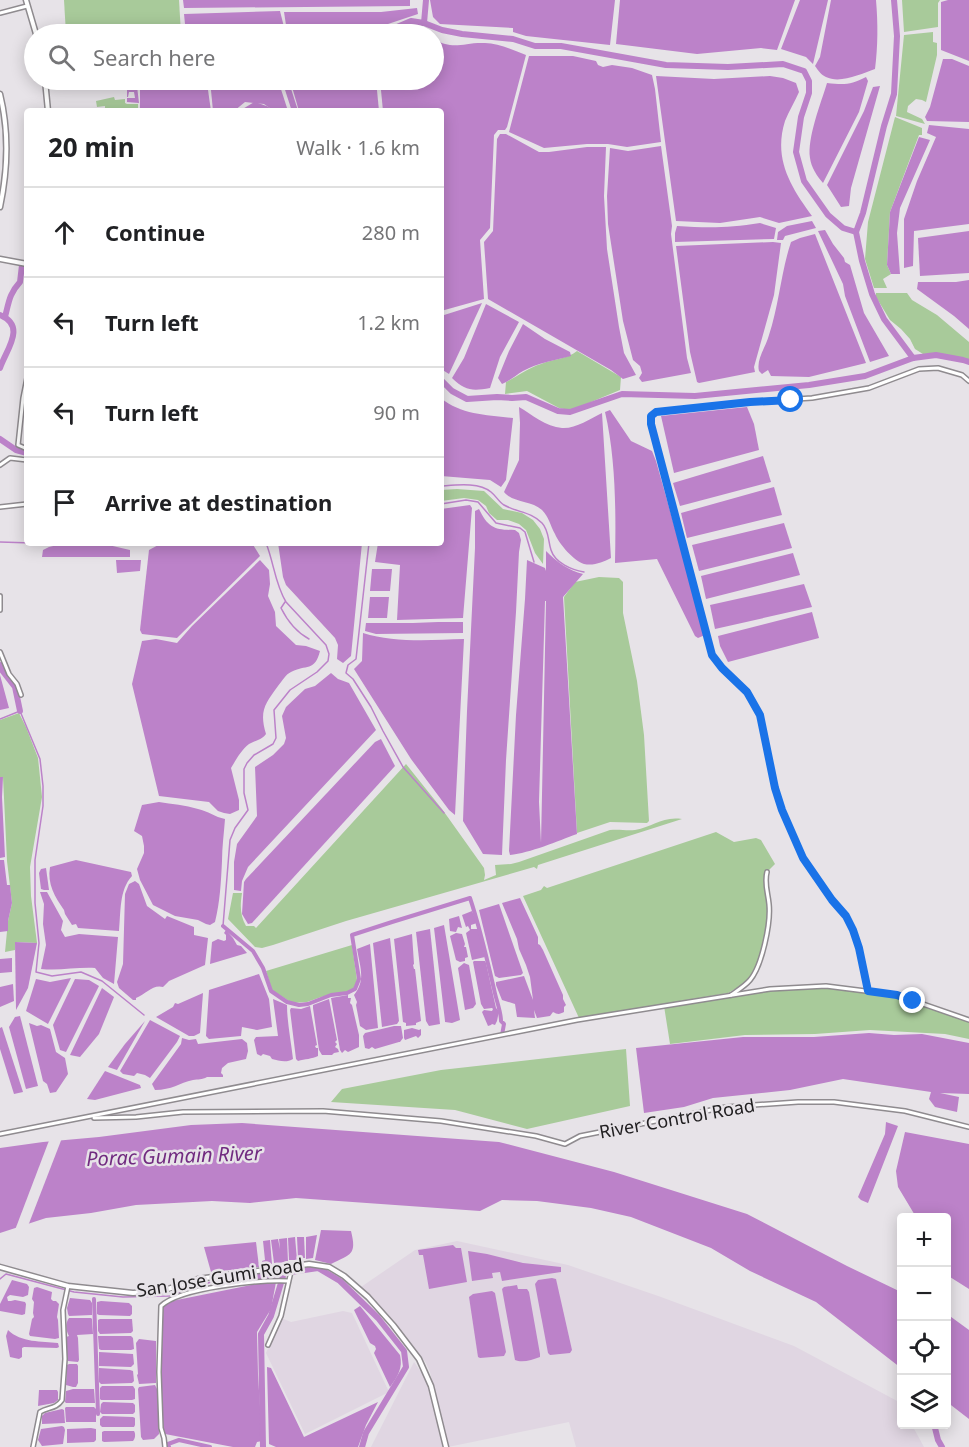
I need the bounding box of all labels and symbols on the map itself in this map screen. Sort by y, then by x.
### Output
route start [777,386,803,412]
route end [899,987,925,1013]
street label: River Control Road [597,1093,757,1144]
water label: Porac Gumain River [86,1139,263,1172]
street label: San Jose Gumi Road [135,1252,305,1302]

